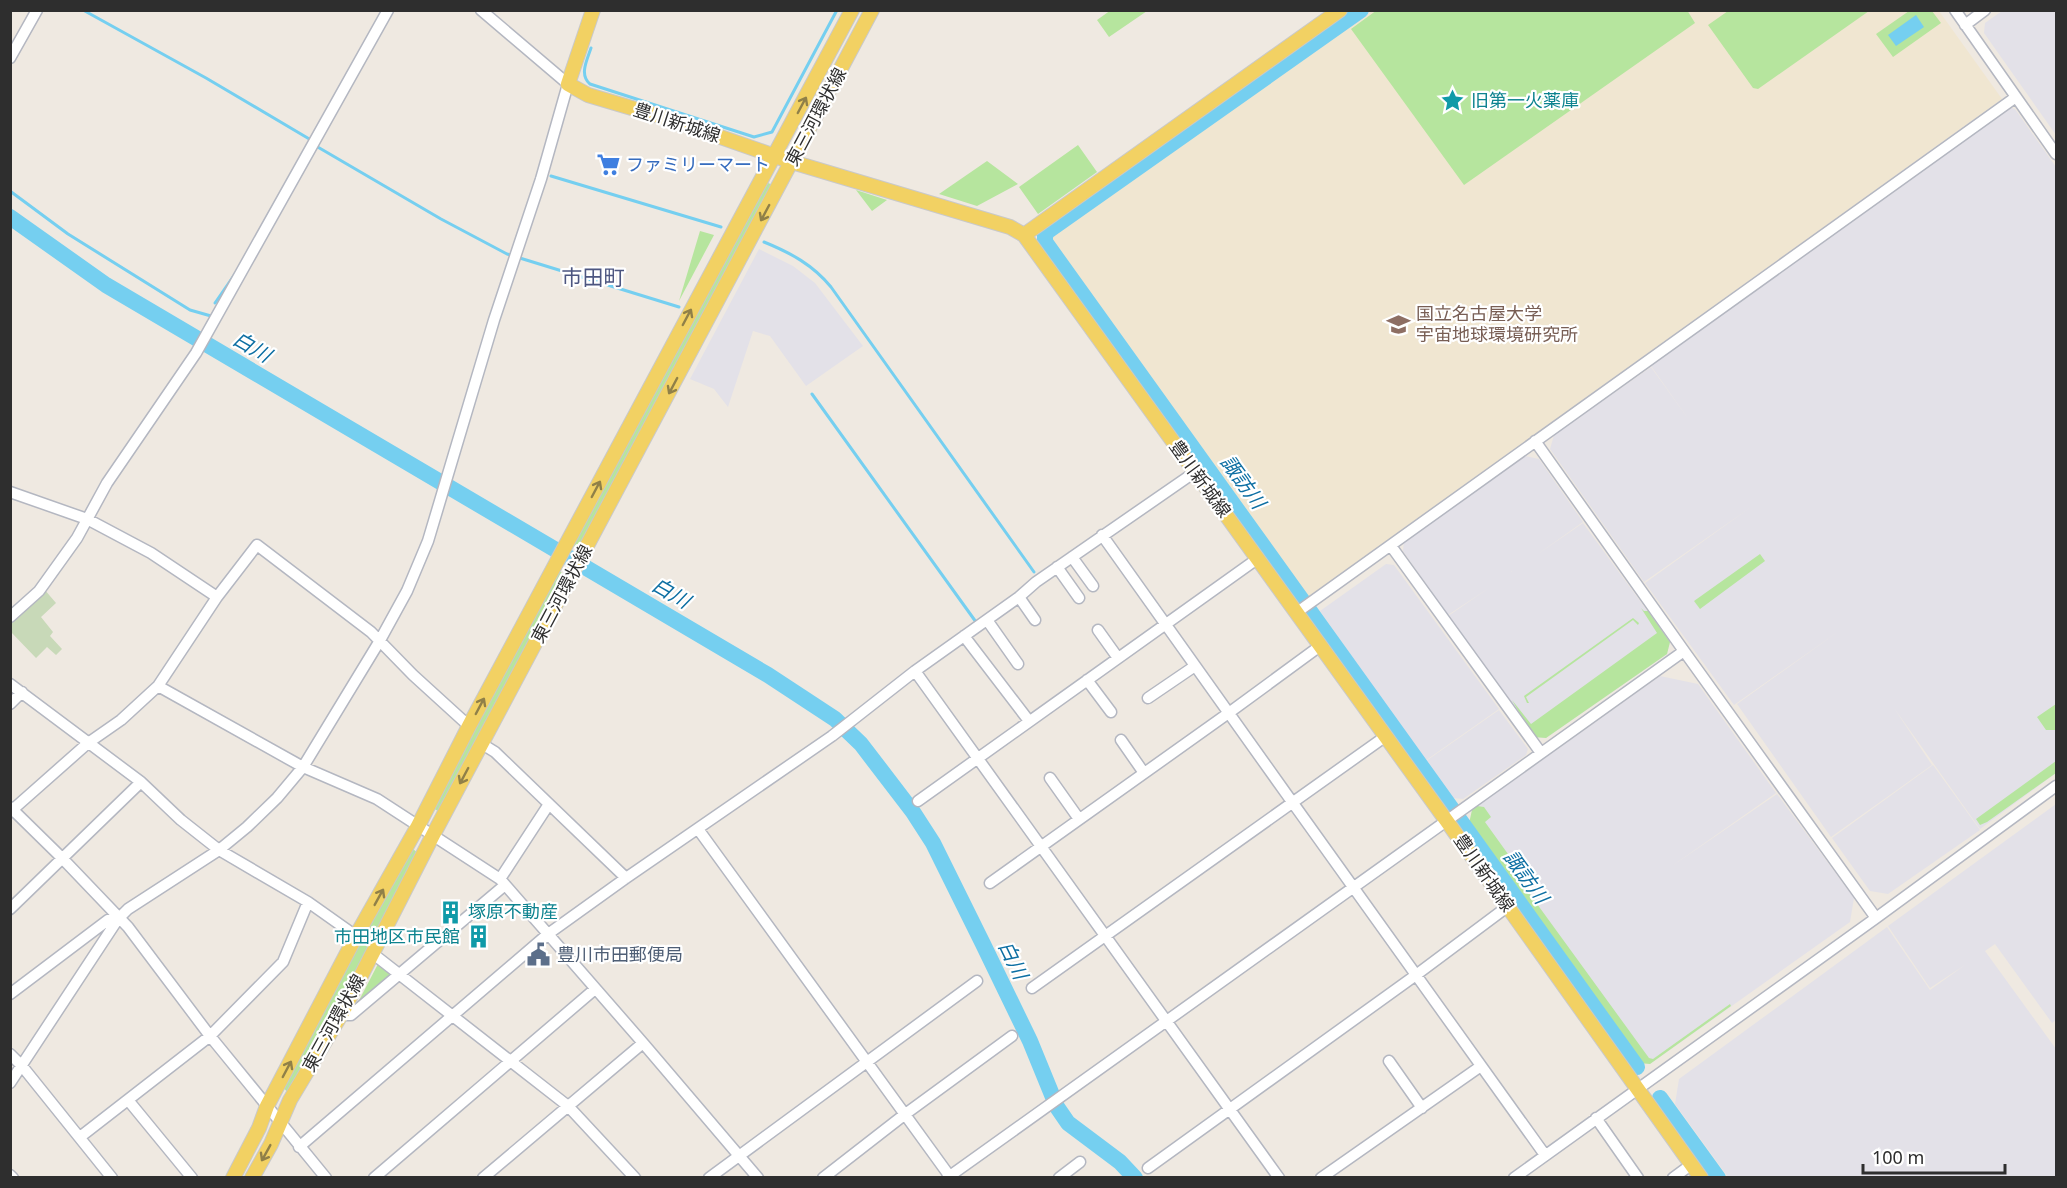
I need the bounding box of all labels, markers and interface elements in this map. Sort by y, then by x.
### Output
street label: 東三河環状線 [779,63,851,170]
place icon: 旧第一火薬庫 [1440,88,1466,114]
place label: 旧第一火薬庫 [1471,88,1579,112]
one-way arrow [797,96,808,114]
street label: 豊川新城線 [631,97,724,147]
supermarket icon: ファミリーマート [595,152,621,178]
place label: ファミリーマート [626,152,770,176]
one-way arrow [759,204,770,222]
district label: 市田町 [562,263,625,291]
place label: 国立名古屋大学 宇宙地球環境研究所 [1416,301,1578,346]
one-way arrow [681,309,693,326]
school or university icon: 国立名古屋大学 宇宙地球環境研究所 [1385,311,1411,337]
water label: 白川 [228,325,278,369]
one-way arrow [667,376,679,394]
street label: 豊川新城線 [1165,435,1237,522]
water label: 諏訪川 [1215,450,1273,516]
one-way arrow [590,481,602,498]
street label: 東三河環状線 [525,540,597,647]
water label: 白川 [647,571,697,615]
one-way arrow [474,698,486,715]
one-way arrow [458,767,469,785]
street label: 豊川新城線 [1449,829,1520,916]
water label: 諏訪川 [1498,845,1556,911]
one-way arrow [373,889,385,906]
building icon: 塚原不動産 [437,899,463,925]
place label: 塚原不動産 [468,899,558,923]
place label: 市田地区市民館 [334,924,460,948]
building icon: 市田地区市民館 [465,924,491,950]
water label: 白川 [993,936,1035,985]
public building icon: 豊川市田郵便局 [526,942,552,968]
place label: 豊川市田郵便局 [557,942,683,966]
street label: 東三河環状線 [296,969,370,1076]
one-way arrow [281,1061,293,1078]
scale bar [1863,1137,2006,1175]
one-way arrow [260,1144,272,1161]
text: 100 m [1872,1145,1924,1169]

